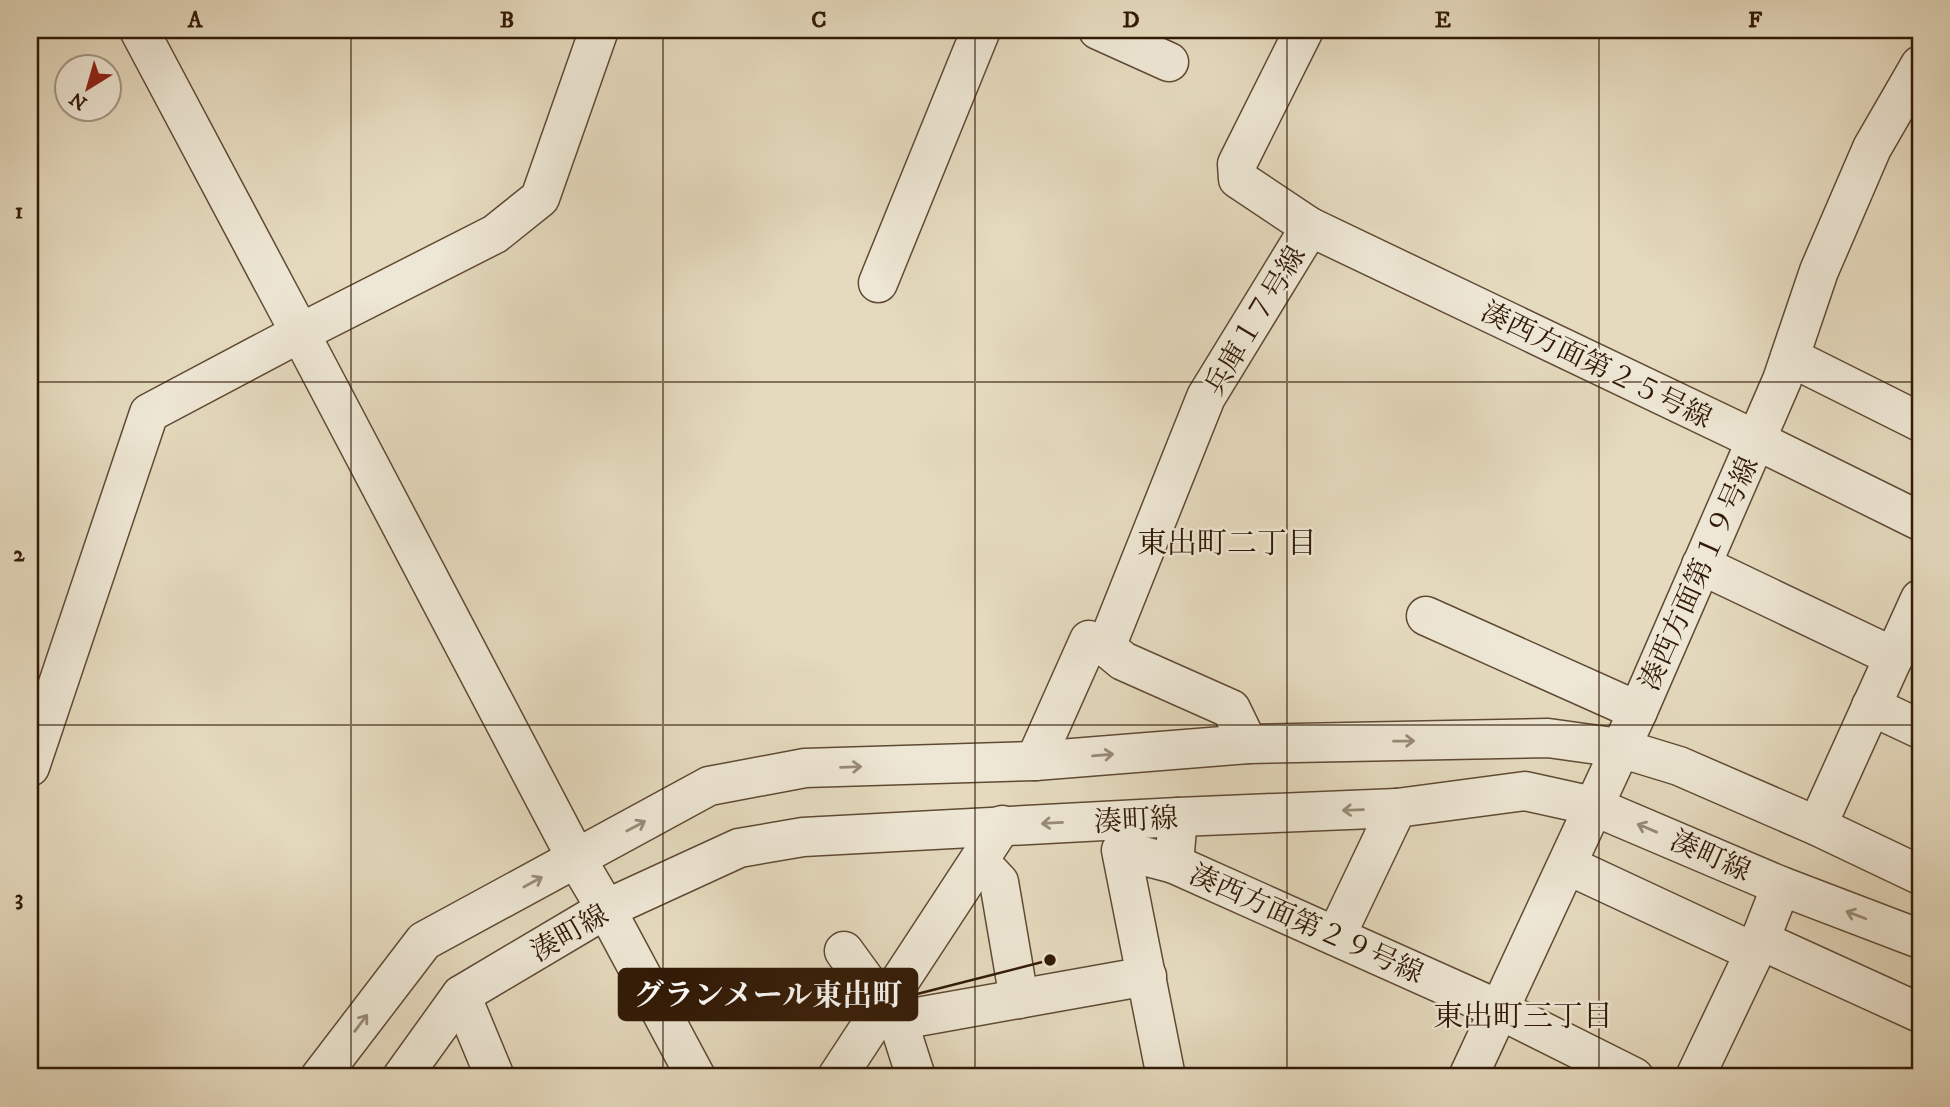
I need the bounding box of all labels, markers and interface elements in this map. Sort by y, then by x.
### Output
text: A [187,6,204,35]
text: B [500,6,514,35]
text: C [811,6,827,35]
text: D [1122,6,1140,35]
text: E [1435,6,1451,35]
text: F [1748,6,1763,35]
north arrow [52,52,122,122]
text: N [65,86,92,114]
text: 1 [15,197,23,226]
street label: 兵庫１７号線 [1197,240,1314,402]
street label: 湊西方面第２５号線 [1475,294,1717,436]
street label: 湊西方面第１９号線 [1632,451,1767,696]
district label: 東出町二丁目 [1137,526,1317,563]
text: 2 [13,540,25,569]
one-way arrow [1392,734,1415,747]
one-way arrow [1091,748,1114,761]
one-way arrow [840,760,863,773]
street label: 湊町線 [1093,801,1179,840]
one-way arrow [1341,803,1364,816]
one-way arrow [1041,817,1064,830]
one-way arrow [625,819,645,833]
one-way arrow [1636,820,1658,833]
street label: 湊町線 [1665,823,1756,889]
street label: 湊西方面第２９号線 [1184,857,1429,992]
one-way arrow [522,874,543,888]
text: 3 [15,884,23,913]
street label: 湊町線 [525,897,615,969]
one-way arrow [1846,908,1868,921]
callout: グランメール東出町 [619,969,917,1020]
text: グランメール東出町 [634,978,902,1015]
district label: 東出町三丁目 [1433,999,1613,1036]
one-way arrow [354,1014,369,1033]

